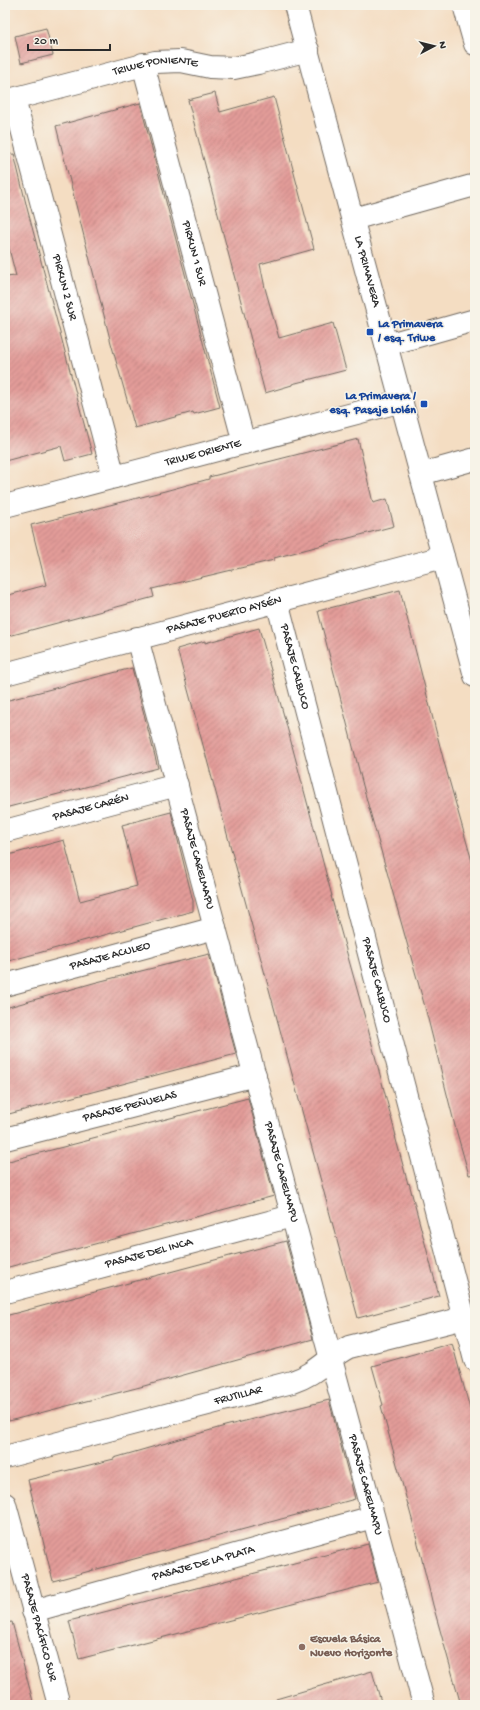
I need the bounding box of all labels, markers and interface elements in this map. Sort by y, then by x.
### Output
scale bar [28,26,110,52]
north arrow [414,26,454,66]
text: 20 m [34,35,59,49]
text: N [436,41,448,49]
street label: TRIWE PONIENTE [110,54,200,80]
street label: PIRKUN 1 SUR [178,218,209,288]
street label: LA PRIMAVERA [350,234,383,310]
street label: PIRKUN 2 SUR [48,252,79,323]
place label: La Primavera / esq. Triwe [377,318,444,346]
marker: La Primavera / esq. Triwe [365,327,375,337]
place label: La Primavera / esq. Pasaje Lolén [329,390,417,418]
marker: La Primavera / esq. Pasaje Lolén [419,399,429,409]
street label: TRIWE ORIENTE [163,437,243,471]
street label: PASAJE PUERTO AYSÉN [164,593,284,638]
street label: PASAJE CALBUCO [276,622,312,711]
street label: PASAJE CARÉN [50,791,131,825]
street label: PASAJE CARELMAPU [176,806,217,911]
street label: PASAJE CALBUCO [358,935,394,1025]
street label: PASAJE ACULEO [67,939,152,974]
street label: PASAJE PEÑUELAS [81,1088,179,1126]
street label: PASAJE CARELMAPU [260,1119,301,1224]
street label: PASAJE DEL INCA [103,1235,195,1272]
street label: FRUTILLAR [212,1383,264,1409]
street label: PASAJE CARELMAPU [344,1432,385,1537]
street label: PASAJE DE LA PLATA [150,1543,257,1585]
street label: PASAJE PACÍFICO SUR [17,1571,60,1684]
place label: Escuela Básica Nuevo Horizonte [309,1633,393,1661]
marker: Escuela Básica Nuevo Horizonte [297,1642,307,1652]

